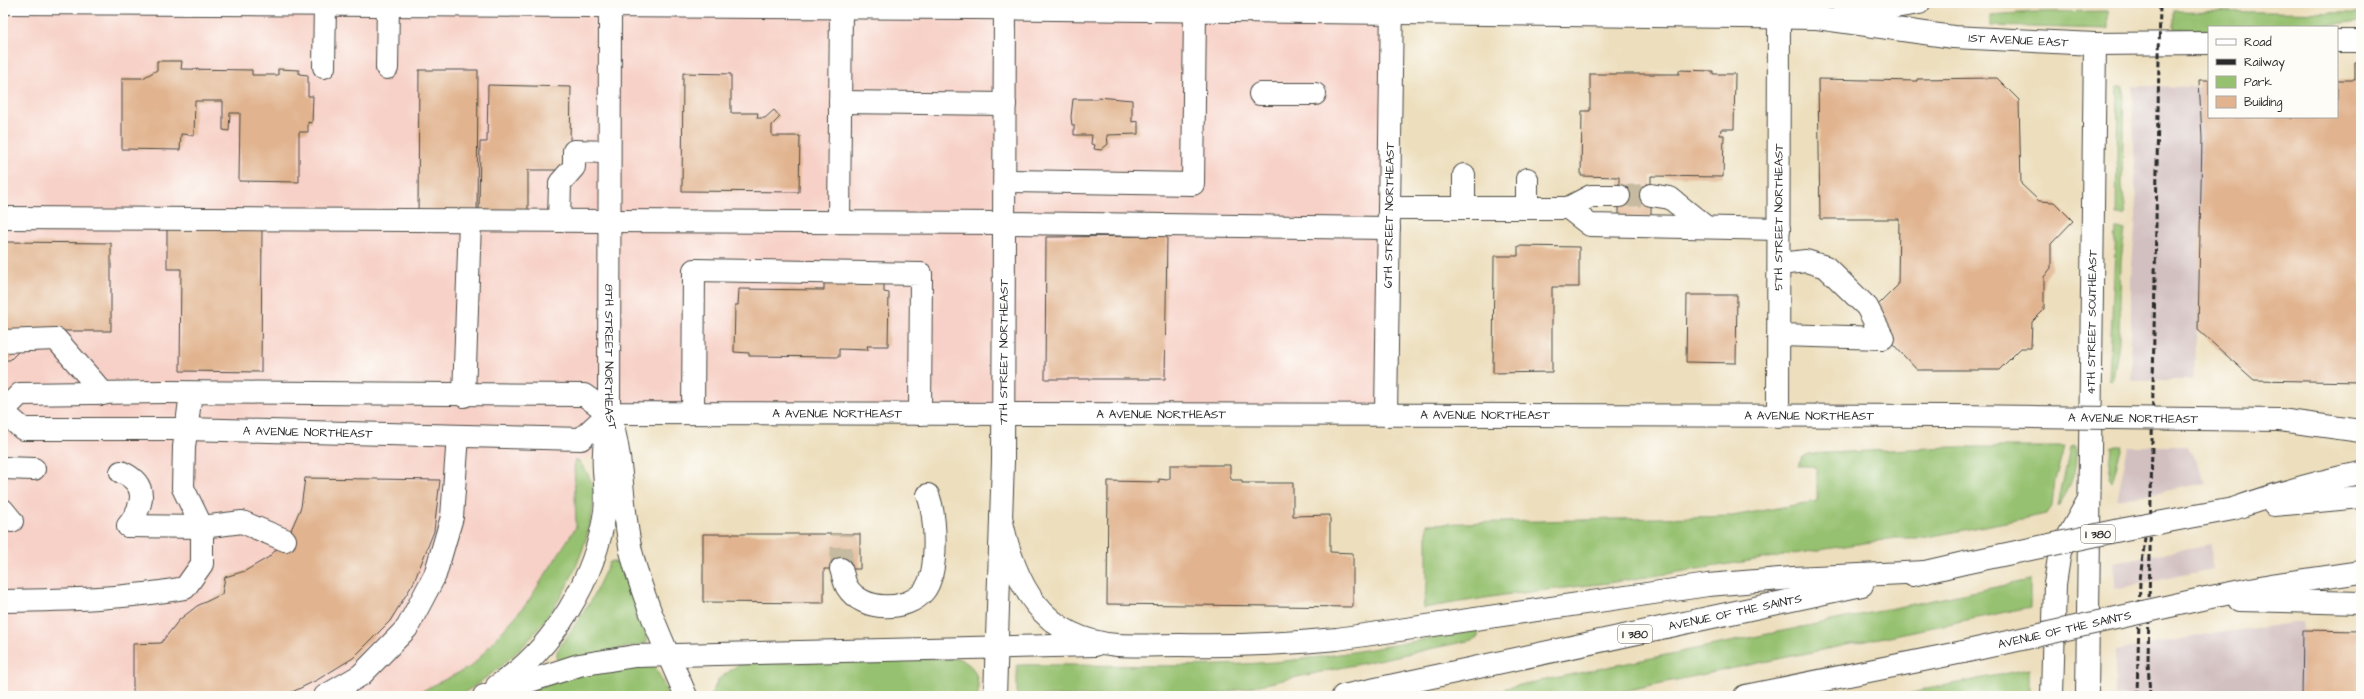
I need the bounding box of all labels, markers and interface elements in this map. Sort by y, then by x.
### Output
legend [2208,26,2338,118]
street label: 1ST AVENUE EAST [1968,30,2069,52]
text: Road [2244,34,2272,51]
text: Railway [2244,54,2285,72]
text: Park [2244,74,2272,91]
text: Building [2244,94,2282,112]
street label: 6TH STREET NORTHEAST [1380,141,1399,288]
street label: 5TH STREET NORTHEAST [1770,143,1788,291]
street label: 4TH STREET SOUTHEAST [2083,249,2101,395]
street label: 7TH STREET NORTHEAST [995,279,1013,425]
street label: 8TH STREET NORTHEAST [600,284,622,432]
street label: A AVENUE NORTHEAST [772,405,903,423]
street label: A AVENUE NORTHEAST [1096,406,1227,423]
street label: A AVENUE NORTHEAST [1420,407,1551,424]
street label: A AVENUE NORTHEAST [1744,408,1875,425]
street label: A AVENUE NORTHEAST [2068,409,2199,428]
street label: A AVENUE NORTHEAST [243,422,373,443]
road number: I 380 [2081,525,2115,543]
street label: AVENUE OF THE SAINTS [1667,590,1804,635]
street label: AVENUE OF THE SAINTS [1996,607,2133,653]
road number: I 380 [1618,625,1652,643]

